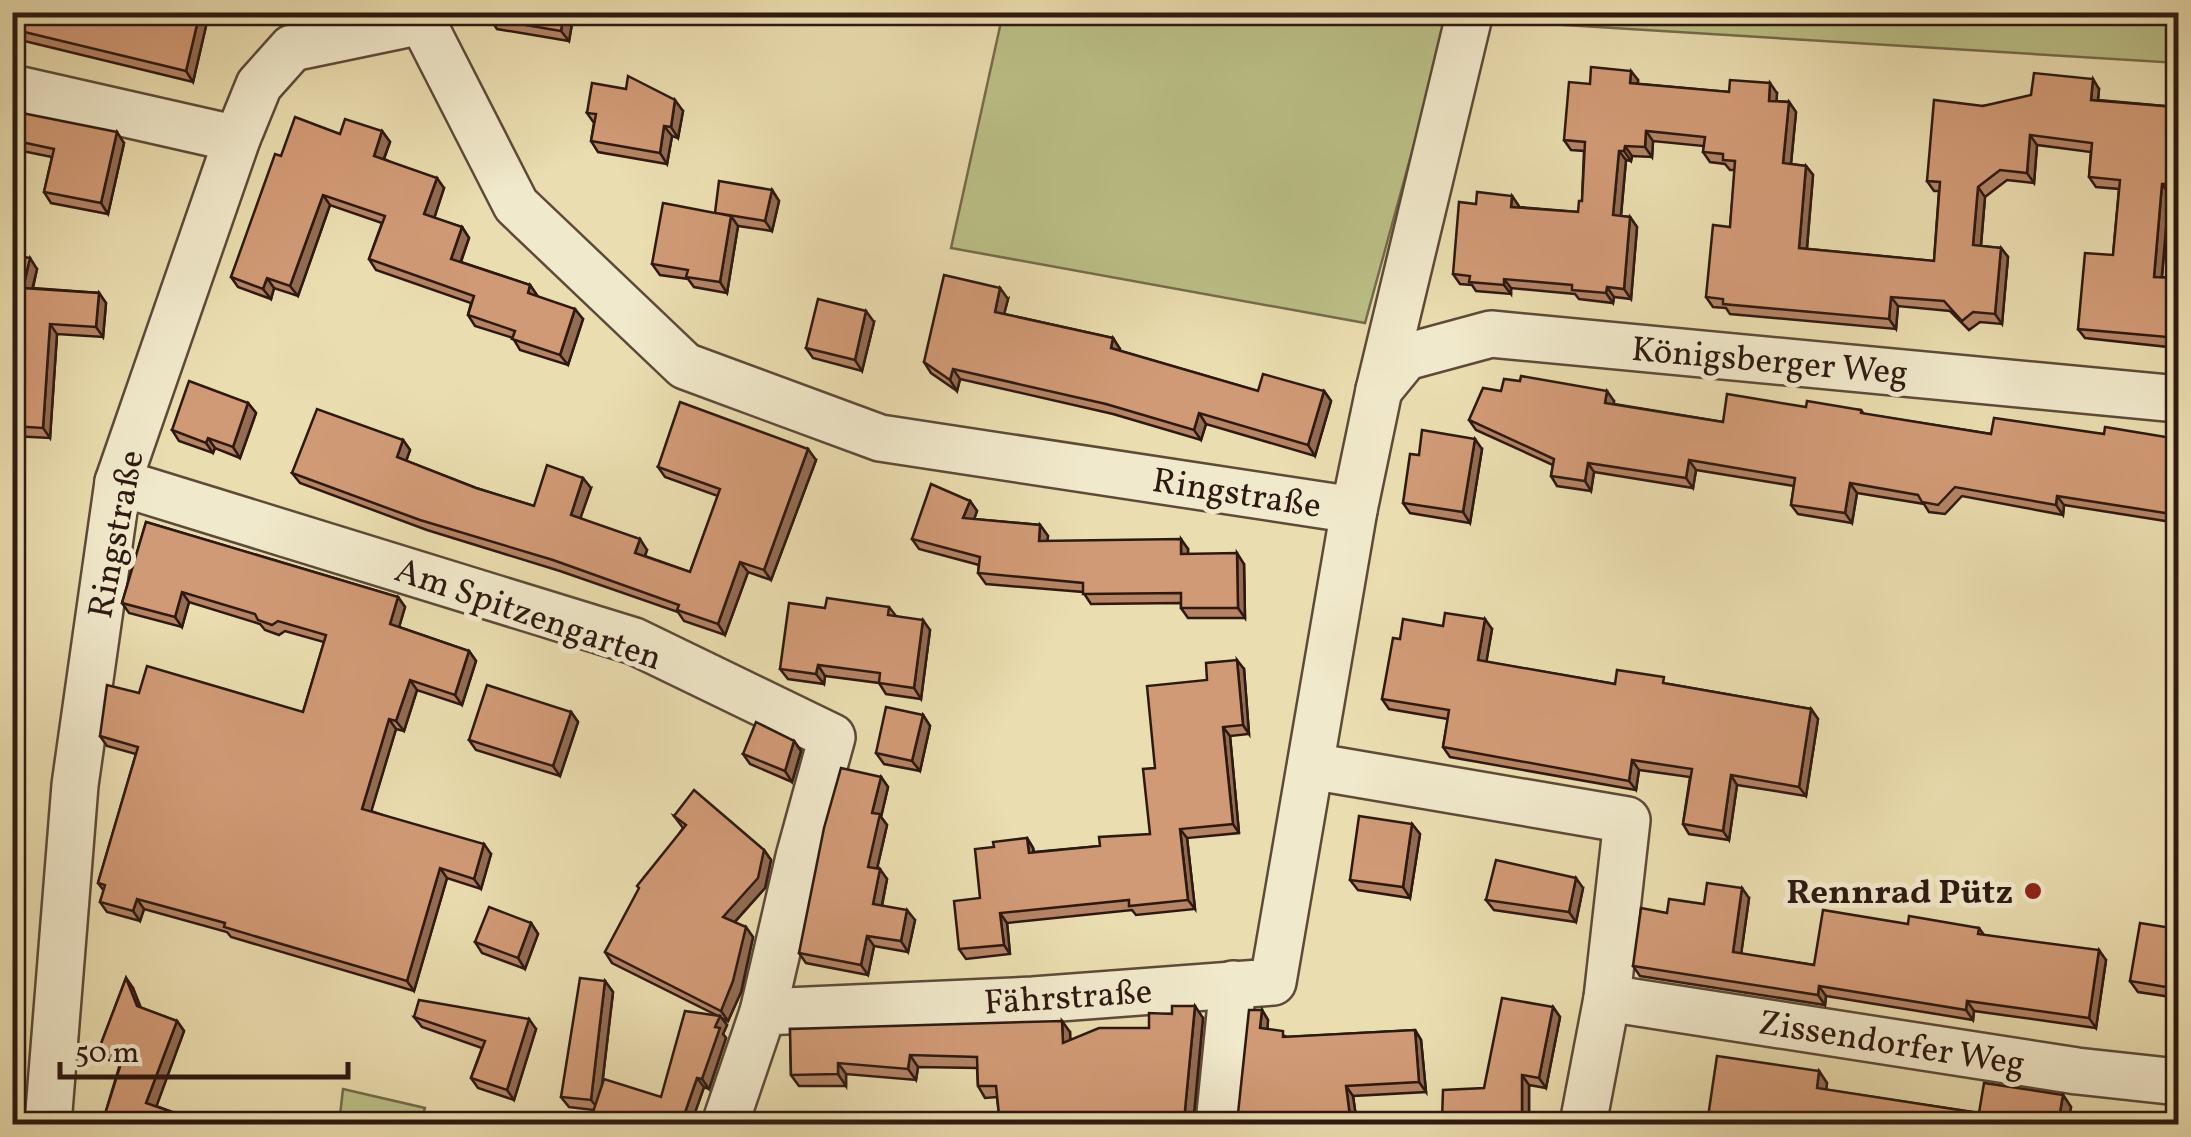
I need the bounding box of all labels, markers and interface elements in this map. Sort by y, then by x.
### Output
street label: Königsberger Weg [1629,327,1910,399]
street label: Ringstraße [78,446,158,623]
street label: Ringstraße [1149,458,1324,532]
street label: Am Spitzengarten [388,548,668,684]
place label: Rennrad Pütz [1786,870,2013,918]
marker: Rennrad Pütz [2022,880,2044,902]
street label: Fährstraße [983,969,1154,1029]
street label: Zissendorfer Weg [1755,1000,2028,1090]
scale bar [60,1017,348,1079]
text: 50 m [75,1033,139,1075]

